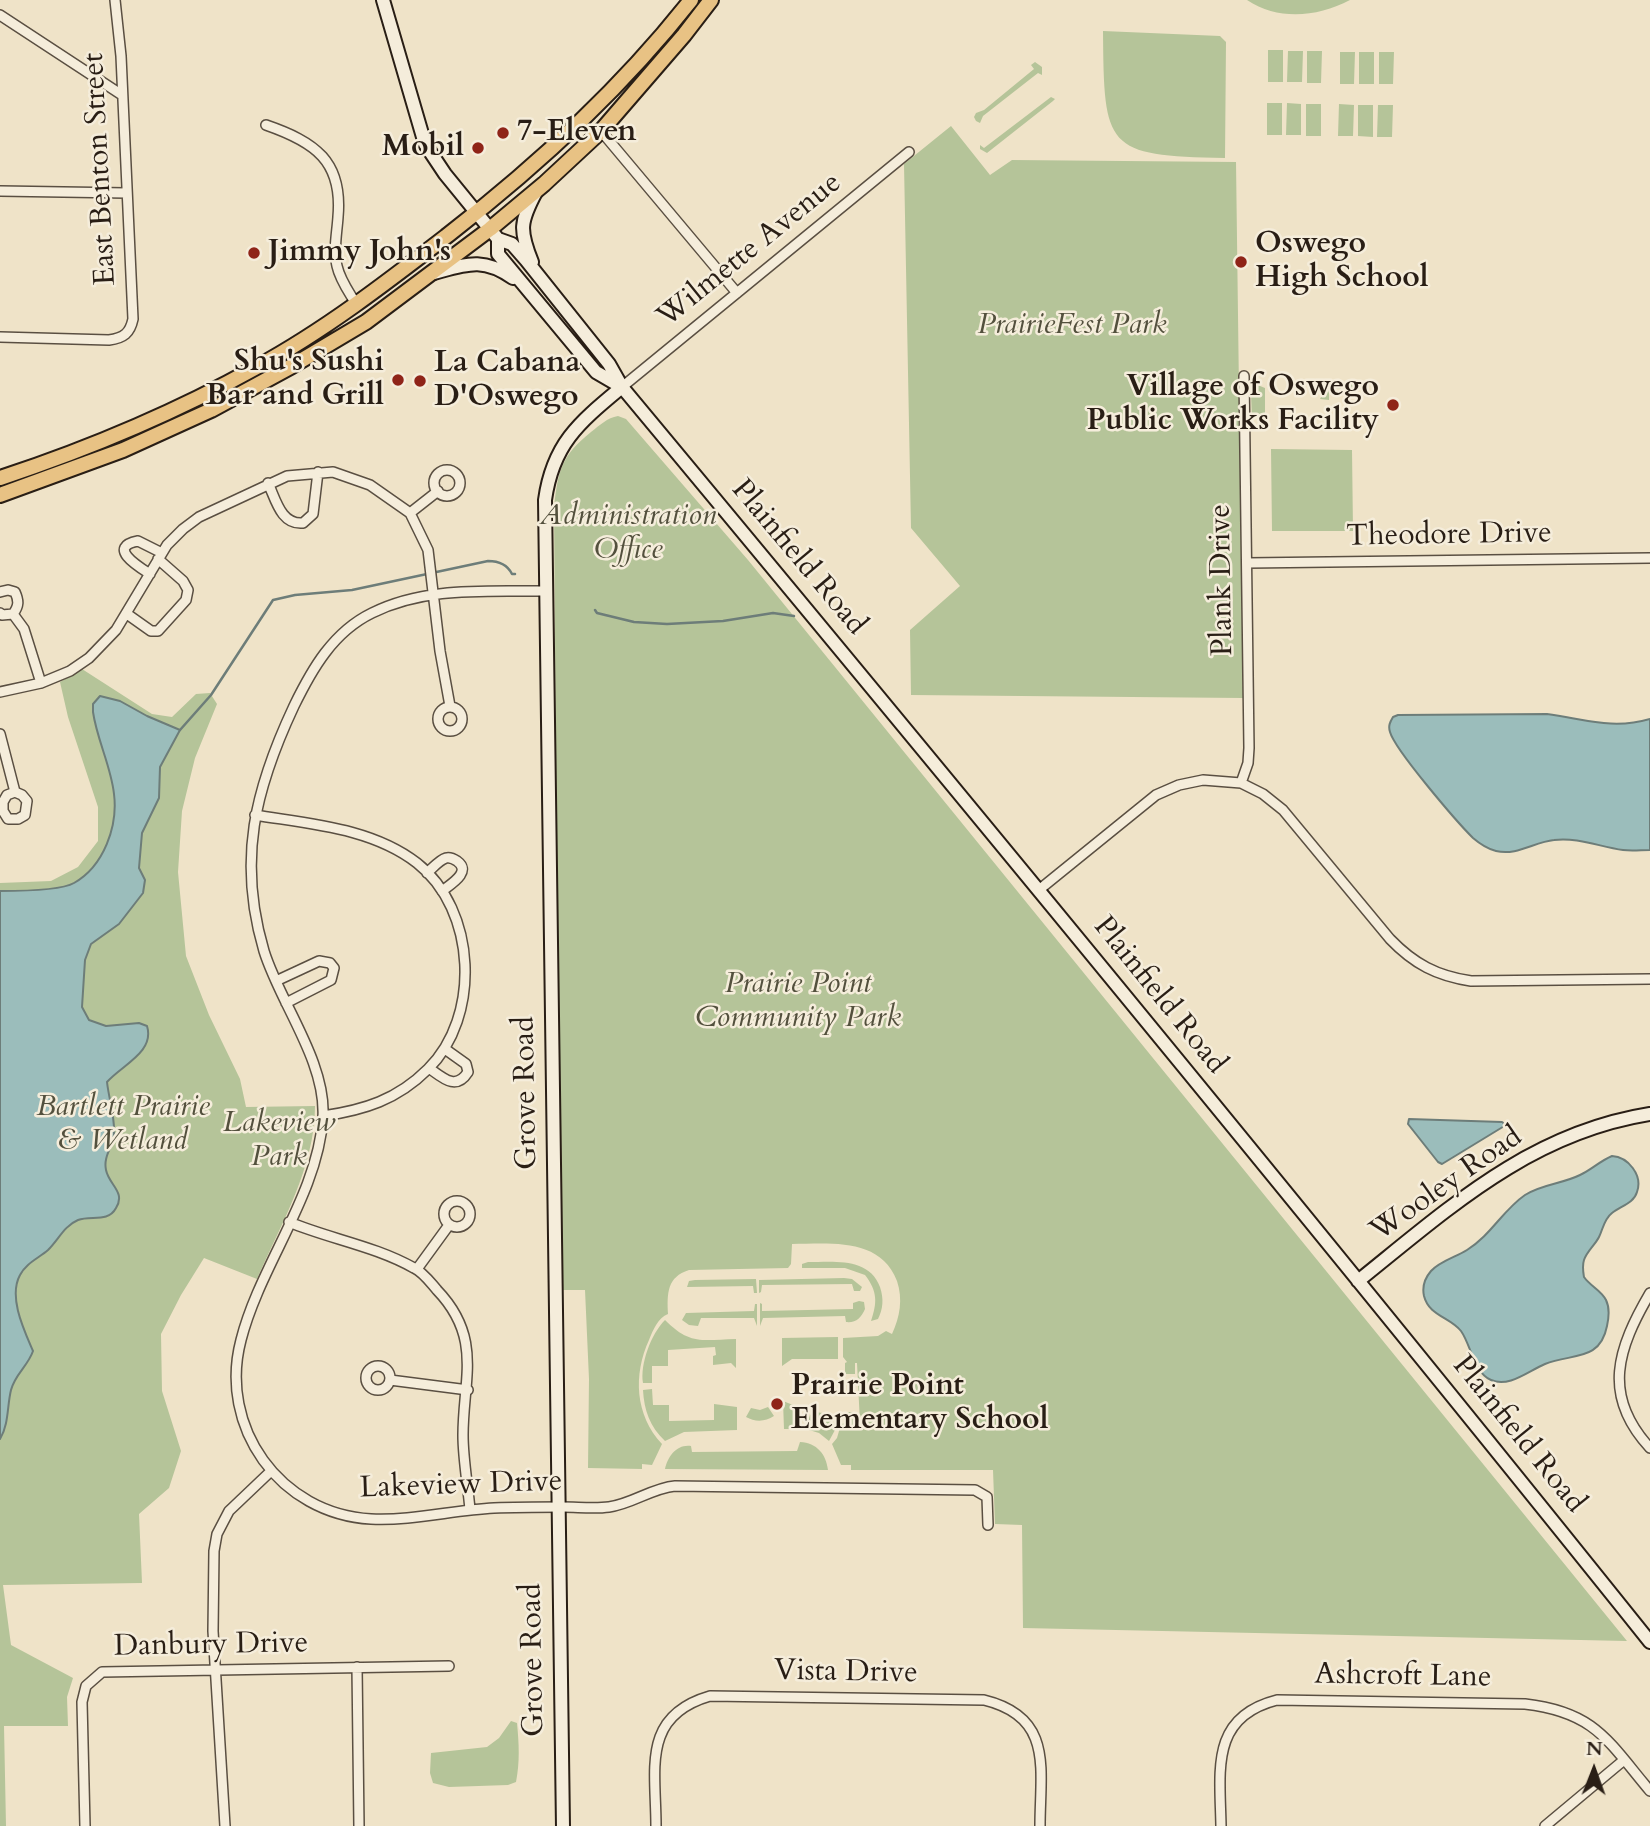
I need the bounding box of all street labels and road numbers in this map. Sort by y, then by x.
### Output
street label: East Benton Street [77,52,125,286]
street label: Wilmette Avenue [651,166,849,336]
street label: Plainfield Road [723,473,873,643]
street label: Plank Drive [1204,504,1242,656]
street label: Theodore Drive [1346,516,1552,556]
street label: Plainfield Road [1085,910,1233,1082]
street label: Grove Road [508,1016,546,1170]
street label: Wooley Road [1364,1120,1530,1250]
street label: Plainfield Road [1444,1349,1592,1521]
street label: Lakeview Drive [359,1464,563,1508]
street label: Grove Road [515,1583,553,1737]
street label: Danbury Drive [114,1626,308,1666]
street label: Vista Drive [774,1654,918,1692]
street label: Ashcroft Lane [1314,1657,1492,1697]

